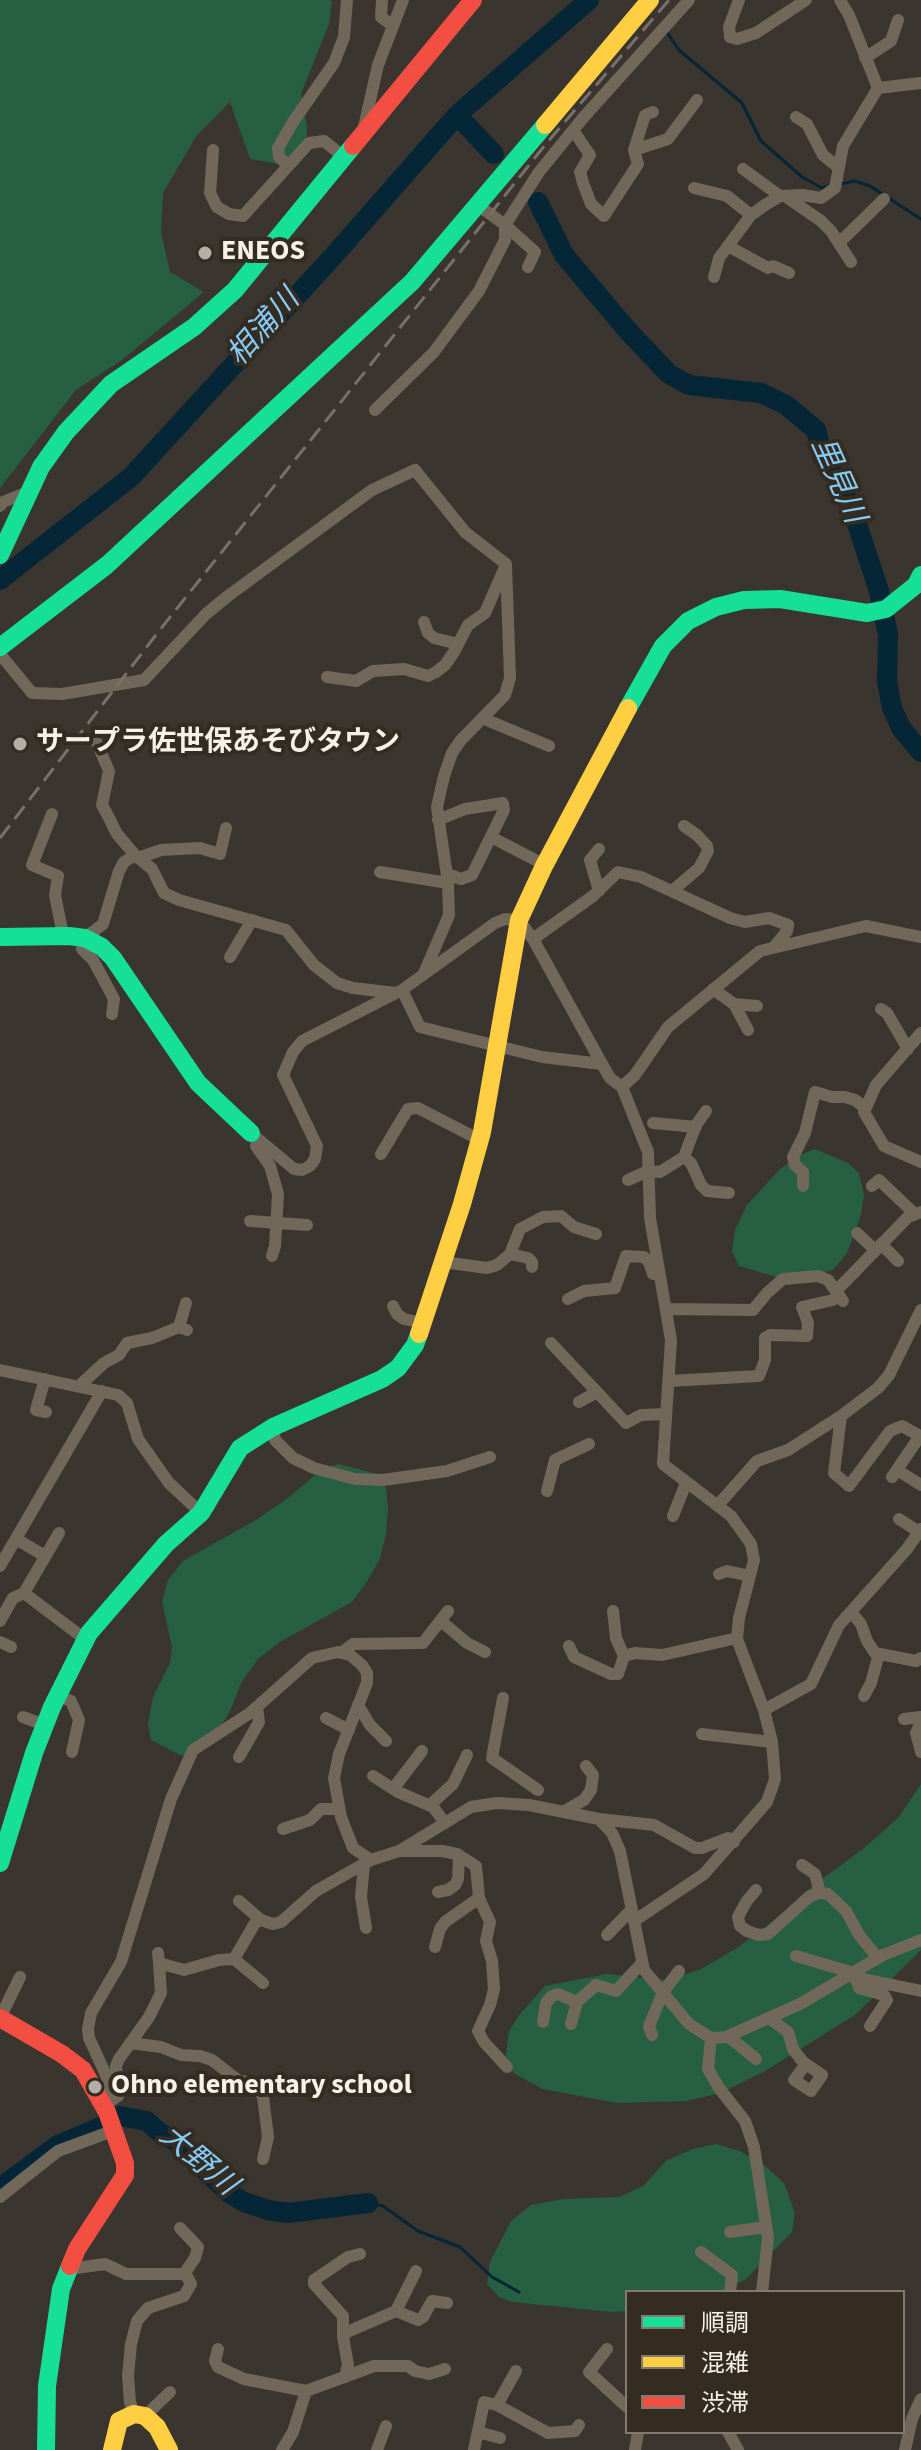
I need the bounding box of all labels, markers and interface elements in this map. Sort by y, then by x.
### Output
place label: ENEOS [221,236,305,270]
marker: ENEOS [196,244,214,262]
water label: 相浦川 [222,284,308,374]
water label: 里見川 [801,433,871,529]
place label: サープラ佐世保あそびタウン [36,727,400,761]
marker: サープラ佐世保あそびタウン [11,735,29,753]
place label: Ohno elementary school [111,2070,412,2104]
marker: Ohno elementary school [86,2078,104,2096]
water label: 大野川 [151,2119,243,2205]
legend [625,2290,905,2434]
text: 順調 [701,2306,749,2341]
text: 混雑 [701,2346,749,2381]
text: 渋滞 [701,2386,749,2421]

